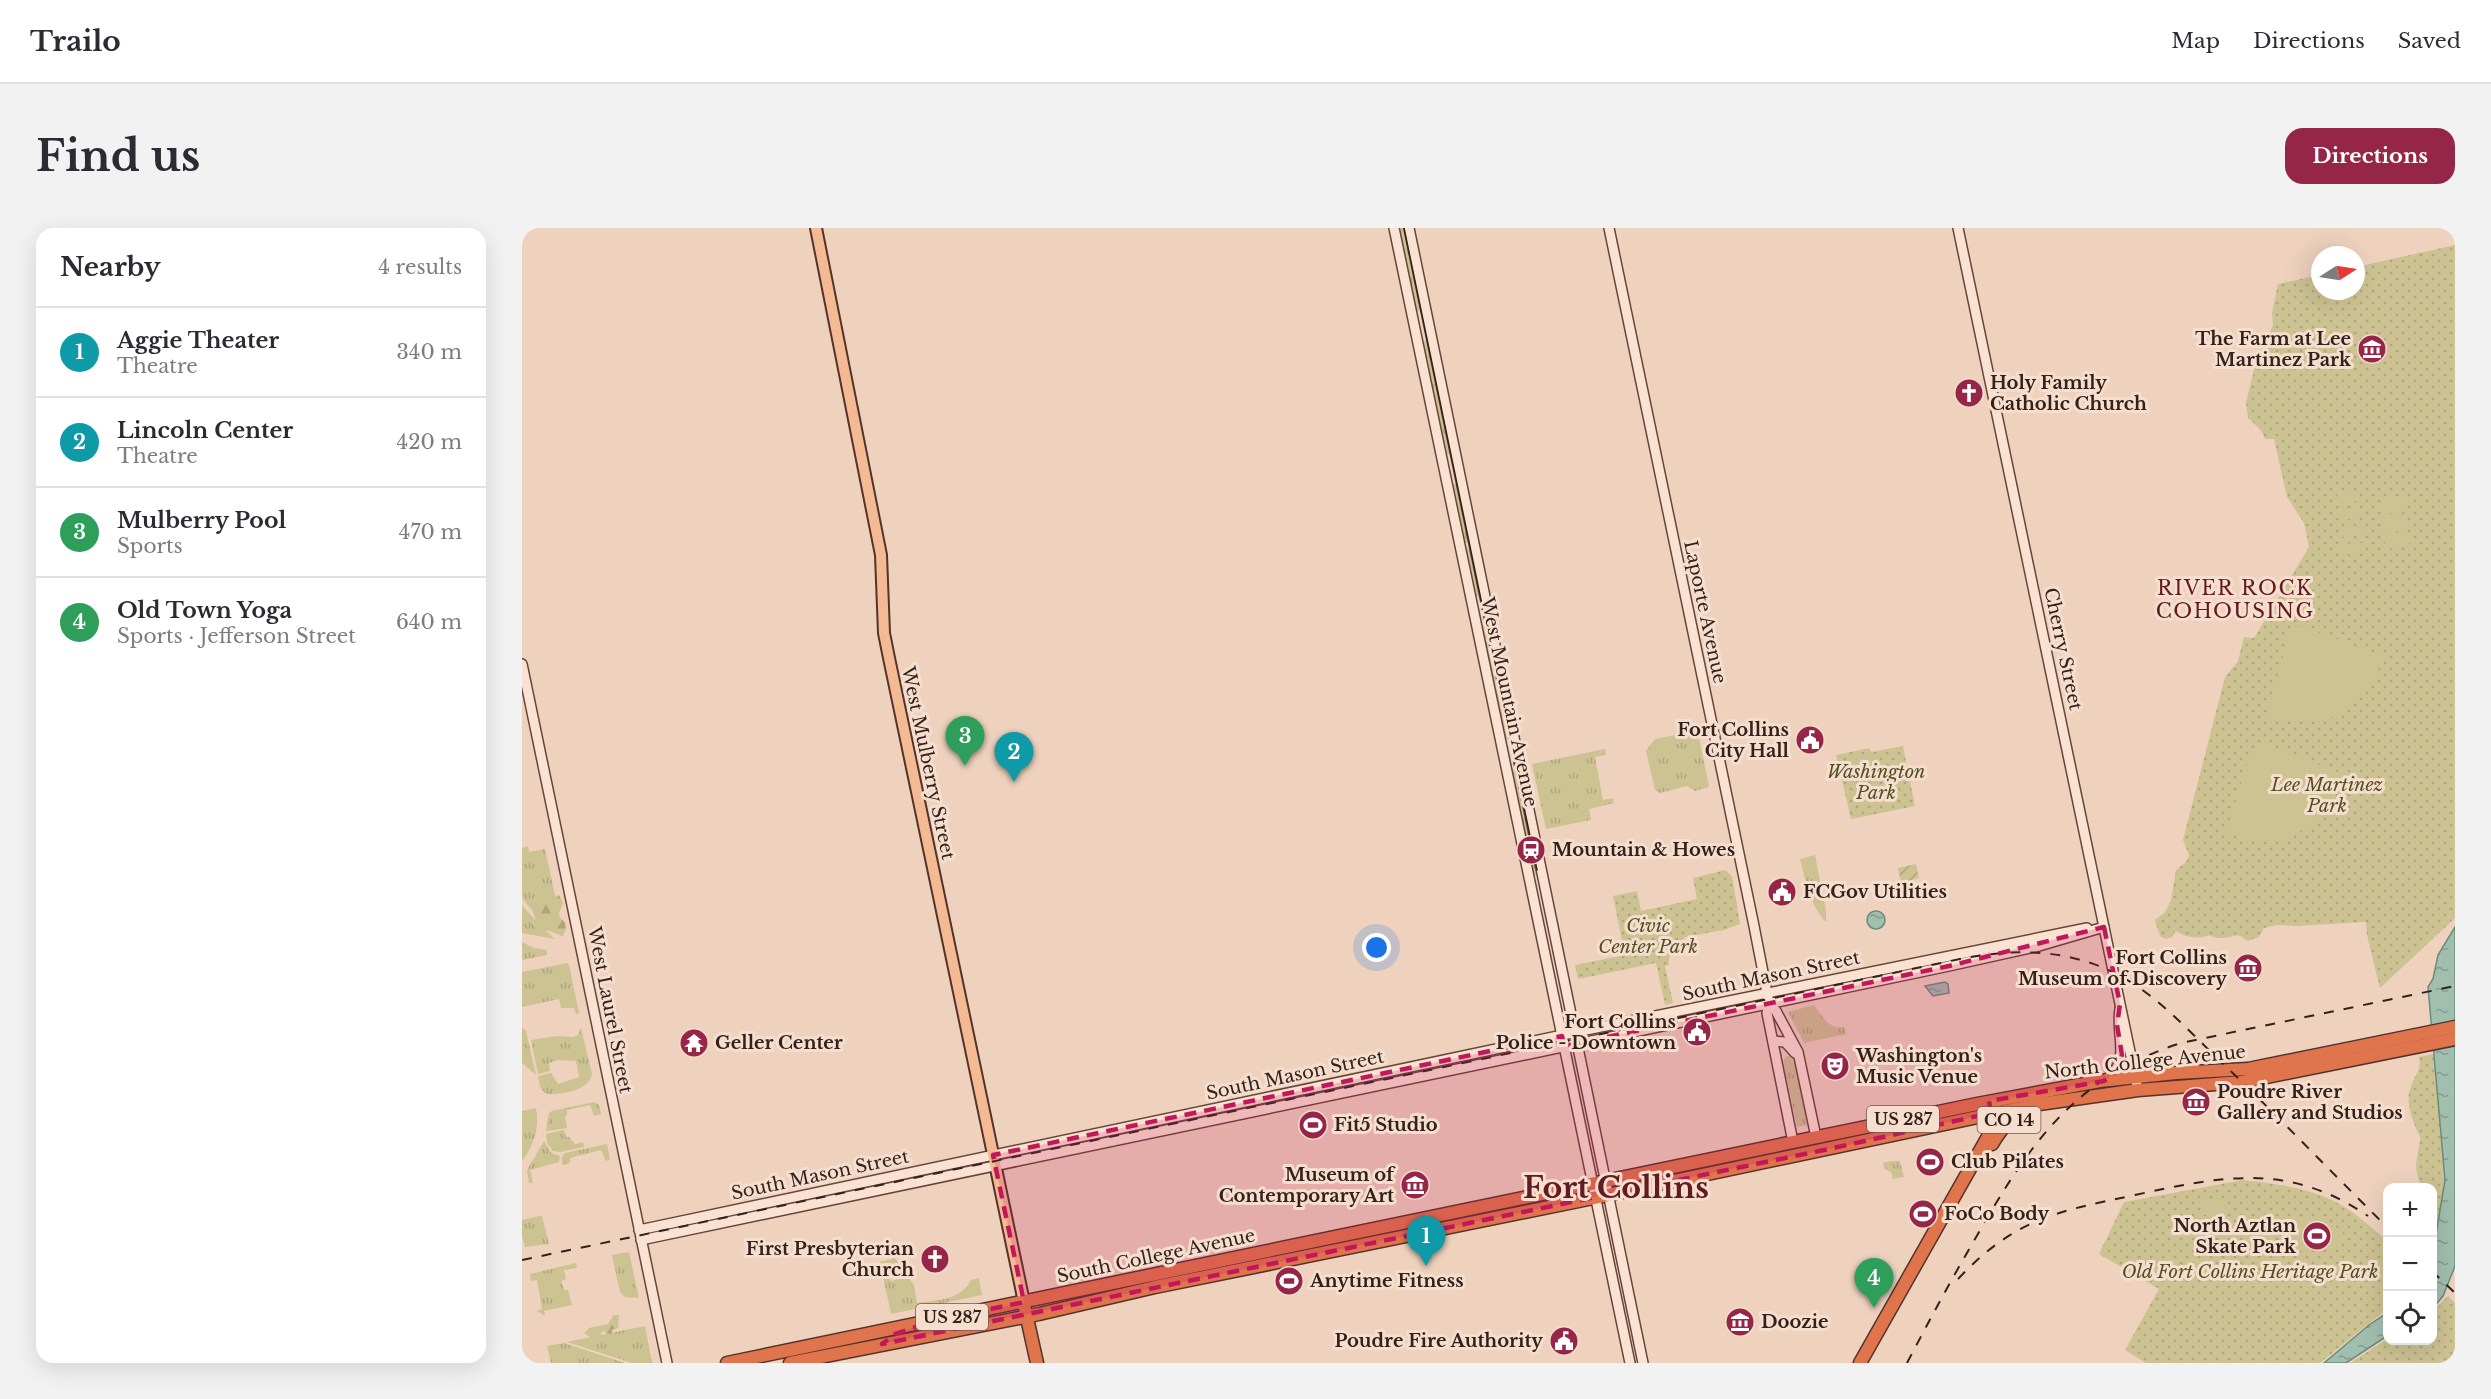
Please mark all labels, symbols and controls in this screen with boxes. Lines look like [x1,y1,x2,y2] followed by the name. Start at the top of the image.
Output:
[30,24,121,59] text: Trailo
[2171,28,2220,54] text: Map
[2253,28,2365,54] text: Directions
[2398,28,2461,54] text: Saved
[2285,128,2455,184] button: Directions
[36,130,200,182] text: Find us
[2311,246,2365,300] north arrow
[60,251,161,283] text: Nearby
[378,255,462,279] text: 4 results
[117,327,279,354] text: Aggie Theater
[2195,328,2352,371] place label: The Farm at Lee Martinez Park
[2356,333,2388,365] museum icon: The Farm at Lee Martinez Park
[75,340,84,364] text: 1
[397,340,462,364] text: 340 m
[117,354,198,378] text: Theatre
[1990,372,2147,415] place label: Holy Family Catholic Church
[1953,377,1985,409] church icon: Holy Family Catholic Church
[117,417,293,444] text: Lincoln Center
[73,430,86,454] text: 2
[397,430,462,454] text: 420 m
[117,444,198,468] text: Theatre
[117,507,286,534] text: Mulberry Pool
[73,520,86,544] text: 3
[399,520,462,544] text: 470 m
[117,534,183,558] text: Sports
[1679,538,1731,686] street label: Laporte Avenue
[2156,576,2314,623] district label: RIVER ROCK COHOUSING
[2039,586,2087,712] street label: Cherry Street
[1476,594,1542,809] street label: West Mountain Avenue
[117,597,292,624] text: Old Town Yoga
[73,610,86,634] text: 4
[396,610,462,634] text: 640 m
[117,624,356,648] text: Sports · Jefferson Street
[897,663,959,862] street label: West Mulberry Street
[946,716,984,766] pin: 3
[1677,719,1790,762] place label: Fort Collins City Hall
[1794,724,1826,756] public building icon: Fort Collins City Hall
[994,732,1034,782] pin: 2
[1827,761,1925,804] park label: Washington Park
[2270,774,2383,817] park label: Lee Martinez Park
[1515,834,1547,866] station icon: Mountain & Howes
[1552,839,1735,861] place label: Mountain & Howes
[1766,876,1798,908] public building icon: FCGov Utilities
[1803,881,1947,903] place label: FCGov Utilities
[1598,915,1698,958] park label: Civic Center Park
[583,924,637,1095] street label: West Laurel Street
[1362,933,1391,962] your location
[1680,946,1862,1006] street label: South Mason Street
[2018,947,2227,990] place label: Fort Collins Museum of Discovery
[2232,952,2264,984] museum icon: Fort Collins Museum of Discovery
[1496,1011,1676,1054] place label: Fort Collins Police - Downtown
[1681,1016,1713,1048] public building icon: Fort Collins Police - Downtown
[678,1027,710,1059] temple icon: Geller Center
[715,1032,843,1054] place label: Geller Center
[2043,1040,2247,1084] street label: North College Avenue
[1204,1045,1386,1105] street label: South Mason Street
[1855,1045,1982,1088] place label: Washington's Music Venue
[1819,1050,1851,1082] theatre icon: Washington's Music Venue
[2217,1081,2403,1124] place label: Poudre River Gallery and Studios
[2180,1086,2212,1118] museum icon: Poudre River Gallery and Studios
[1867,1106,1939,1132] road number: US 287
[1978,1107,2040,1133] road number: CO 14
[1297,1109,1329,1141] sports icon: Fit5 Studio
[1334,1114,1438,1136] place label: Fit5 Studio
[729,1145,911,1205] street label: South Mason Street
[1914,1146,1946,1178] sports icon: Club Pilates
[1951,1151,2064,1173] place label: Club Pilates
[1219,1164,1396,1207] place label: Museum of Contemporary Art
[1399,1169,1431,1201] museum icon: Museum of Contemporary Art
[1523,1169,1709,1206] district label: Fort Collins
[2383,1183,2437,1345] map controls
[2383,1183,2437,1237] button: +
[1907,1198,1939,1230] sports icon: FoCo Body
[1944,1203,2050,1225] place label: FoCo Body
[2173,1215,2297,1258] place label: North Aztlan Skate Park
[1406,1216,1446,1266] pin: 1
[2301,1220,2333,1252] sports icon: North Aztlan Skate Park
[1055,1224,1257,1288] street label: South College Avenue
[2383,1237,2437,1291] button: −
[746,1238,914,1281] place label: First Presbyterian Church
[919,1243,951,1275] church icon: First Presbyterian Church
[1854,1258,1894,1308] pin: 4
[2122,1261,2378,1283] park label: Old Fort Collins Heritage Park
[1273,1265,1305,1297] sports icon: Anytime Fitness
[1309,1270,1464,1292] place label: Anytime Fitness
[2383,1291,2437,1345] button: locate
[916,1304,988,1330] road number: US 287
[1724,1306,1756,1338] museum icon: Doozie
[1761,1311,1828,1333] place label: Doozie
[1548,1325,1580,1357] public building icon: Poudre Fire Authority
[1334,1330,1543,1352] place label: Poudre Fire Authority

